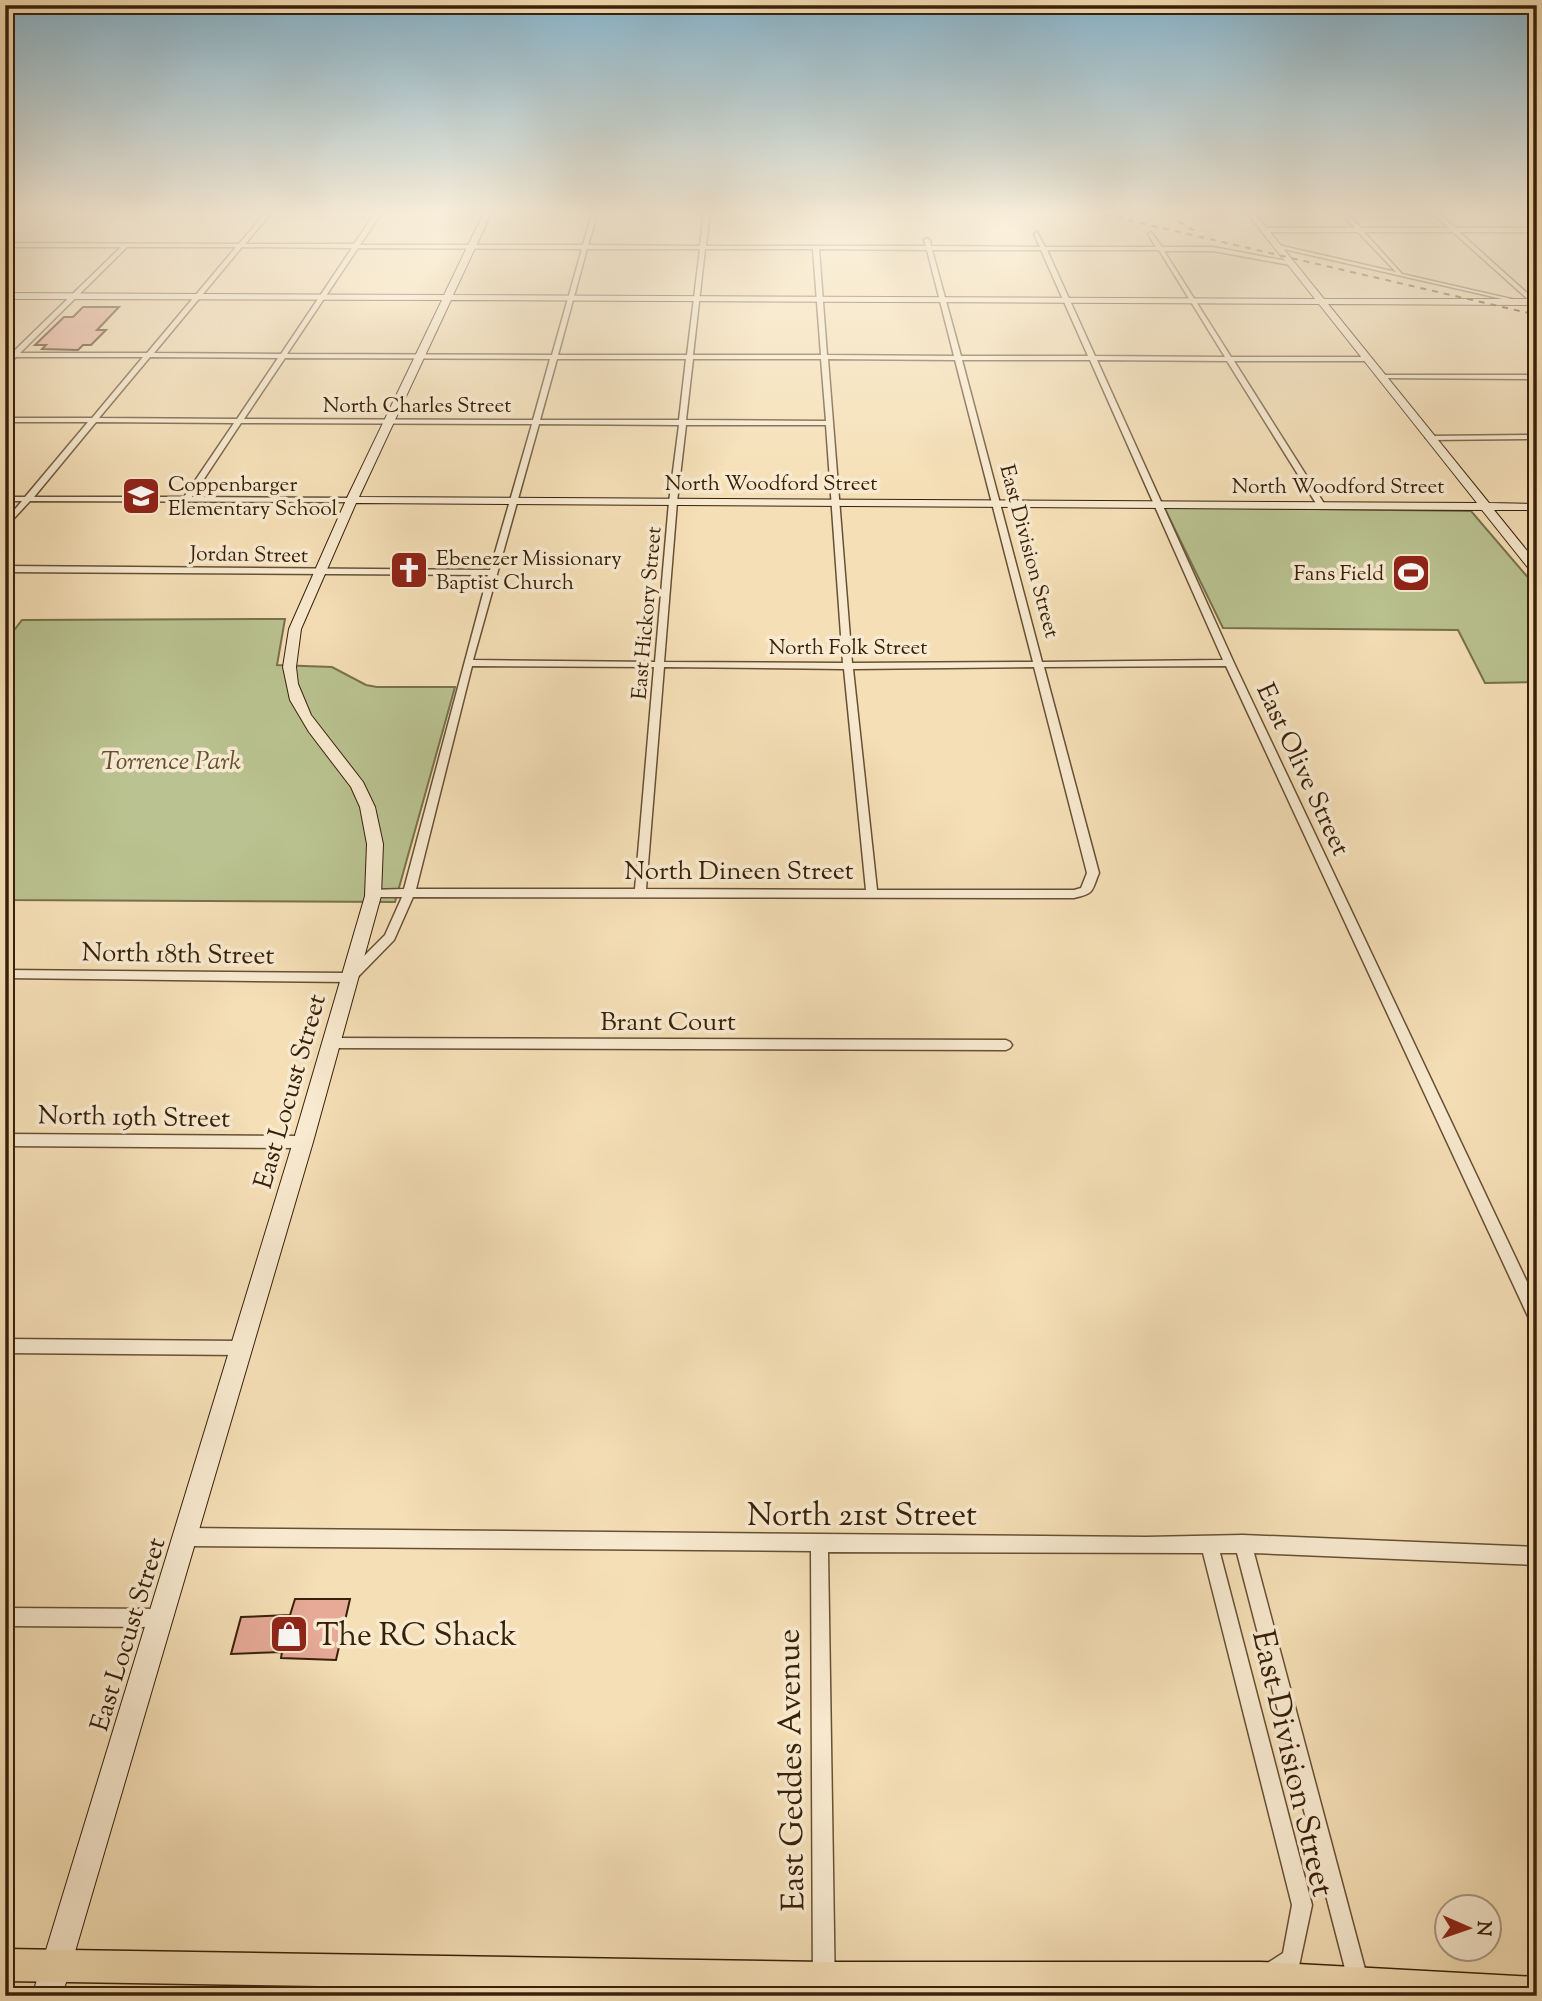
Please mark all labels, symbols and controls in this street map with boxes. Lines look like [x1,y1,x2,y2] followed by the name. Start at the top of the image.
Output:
[323,392,511,422] street label: North Charles Street
[990,461,1066,642] street label: East Division Street
[665,470,877,500] street label: North Woodford Street
[168,471,338,525] place label: Coppenbarger Elementary School
[1232,473,1444,503] street label: North Woodford Street
[120,475,162,517] school or university icon: Coppenbarger Elementary School
[625,525,671,701] street label: East Hickory Street
[189,540,308,572] street label: Jordan Street
[436,545,622,599] place label: Ebenezer Missionary Baptist Church
[388,549,430,591] church icon: Ebenezer Missionary Baptist Church
[1390,552,1432,594] sports icon: Fans Field
[1293,560,1384,590] place label: Fans Field
[769,634,927,664] street label: North Folk Street
[1246,678,1358,863] street label: East Olive Street
[101,744,241,781] park label: Torrence Park
[624,854,854,891] street label: North Dineen Street
[81,935,275,976] street label: North 18th Street
[246,990,337,1193] street label: East Locust Street
[600,1005,736,1042] street label: Brant Court
[38,1098,230,1139] street label: North 19th Street
[747,1494,977,1540] street label: North 21st Street
[82,1533,176,1736] street label: East Locust Street
[268,1613,310,1655] shop icon: The RC Shack
[316,1614,517,1660] place label: The RC Shack
[1238,1626,1344,1901] street label: East Division Street
[768,1628,818,1911] street label: East Geddes Avenue
[1434,1892,1504,1962] north arrow
[1469,1920,1496,1937] text: N

